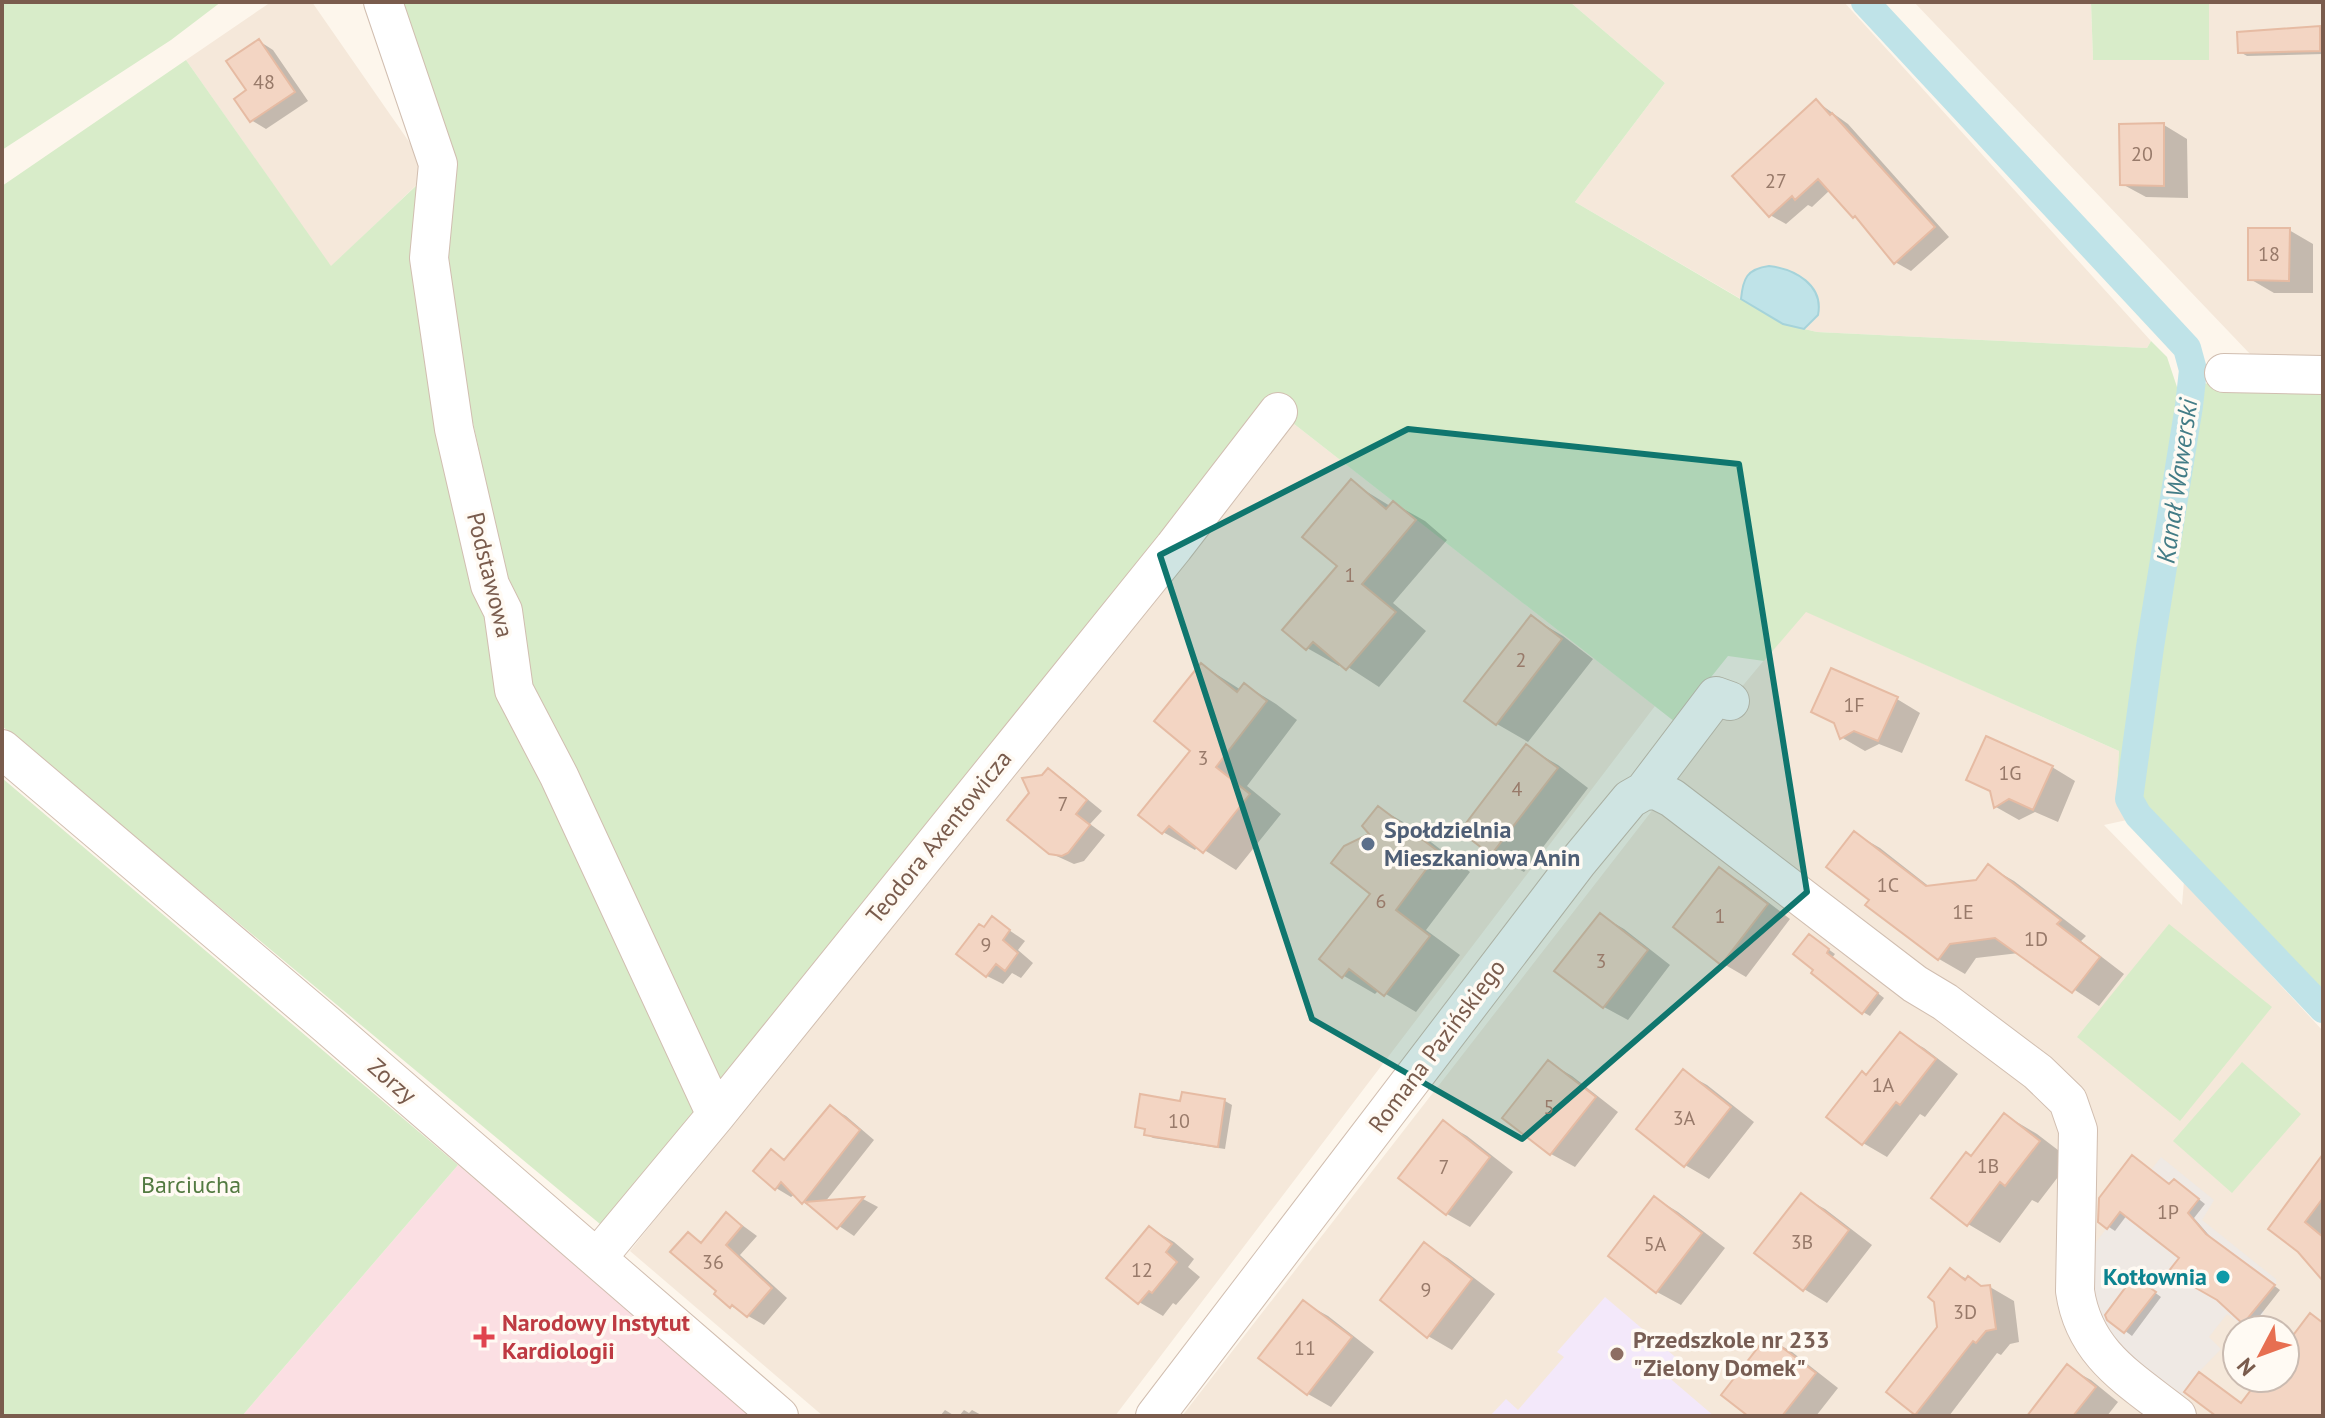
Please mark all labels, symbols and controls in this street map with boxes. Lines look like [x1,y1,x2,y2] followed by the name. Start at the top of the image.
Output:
[253,69,275,95] house number: 48
[2131,141,2153,167] house number: 20
[1765,168,1787,194] house number: 27
[2258,241,2280,267] house number: 18
[2149,395,2205,566] water label: Kanał Wawerski
[460,509,521,641] street label: Podstawowa
[1345,562,1355,588] house number: 1
[1516,647,1526,673] house number: 2
[1843,692,1865,718] house number: 1F
[859,744,1018,930] street label: Teodora Axentowicza
[1198,745,1208,771] house number: 3
[1998,760,2022,786] house number: 1G
[1512,776,1523,802] house number: 4
[1058,791,1068,817] house number: 7
[1384,814,1580,873] place label: Społdzielnia Mieszkaniowa Anin
[1359,835,1377,853] marker: Społdzielnia Mieszkaniowa Anin
[1877,872,1899,898] house number: 1C
[1376,888,1386,914] house number: 6
[1952,899,1974,925] house number: 1E
[1715,903,1725,929] house number: 1
[2024,926,2048,952] house number: 1D
[981,932,991,958] house number: 9
[1596,948,1606,974] house number: 3
[1361,953,1512,1139] street label: Romana Pazińskiego
[362,1051,423,1110] street label: Zorzy
[1872,1072,1895,1098] house number: 1A
[1544,1094,1554,1120] house number: 5
[1673,1105,1696,1131] house number: 3A
[1168,1108,1190,1134] house number: 10
[1977,1153,1999,1179] house number: 1B
[1439,1154,1449,1180] house number: 7
[141,1169,241,1200] park label: Barciucha
[2157,1199,2179,1225] house number: 1P
[1791,1229,1813,1255] house number: 3B
[1644,1231,1667,1257] house number: 5A
[702,1249,724,1275] house number: 36
[1131,1257,1153,1283] house number: 12
[2103,1261,2207,1292] place label: Kotłownia
[2214,1268,2232,1286] marker: Kotłownia
[1421,1277,1431,1303] house number: 9
[1953,1299,1977,1325] house number: 3D
[502,1307,691,1366] place label: Narodowy Instytut Kardiologii
[2221,1314,2301,1394] north arrow
[1633,1324,1830,1383] place label: Przedszkole nr 233 "Zielony Domek"
[473,1326,495,1348] marker: Narodowy Instytut Kardiologii
[1294,1335,1316,1361] house number: 11
[1608,1345,1626,1363] marker: Przedszkole nr 233 "Zielony Domek"
[2231,1352,2261,1382] text: N

